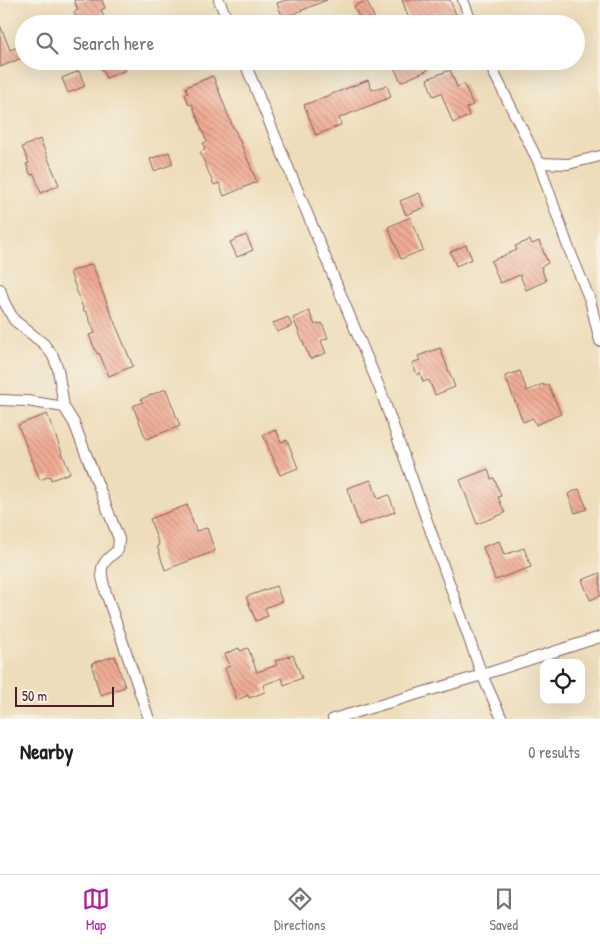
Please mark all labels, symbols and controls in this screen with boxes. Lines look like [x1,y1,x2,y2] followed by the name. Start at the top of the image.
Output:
[15,15,585,70] search box
[33,29,61,57] icon: search
[73,30,154,56] text: Search here
[540,659,585,704] map controls
[540,659,585,704] button: locate
[15,684,114,707] scale bar
[22,686,47,705] text: 50 m
[20,737,73,766] text: Nearby
[528,741,580,763] text: 0 results
[82,885,110,934] tab: Map
[274,885,325,934] tab: Directions
[489,885,518,934] tab: Saved

